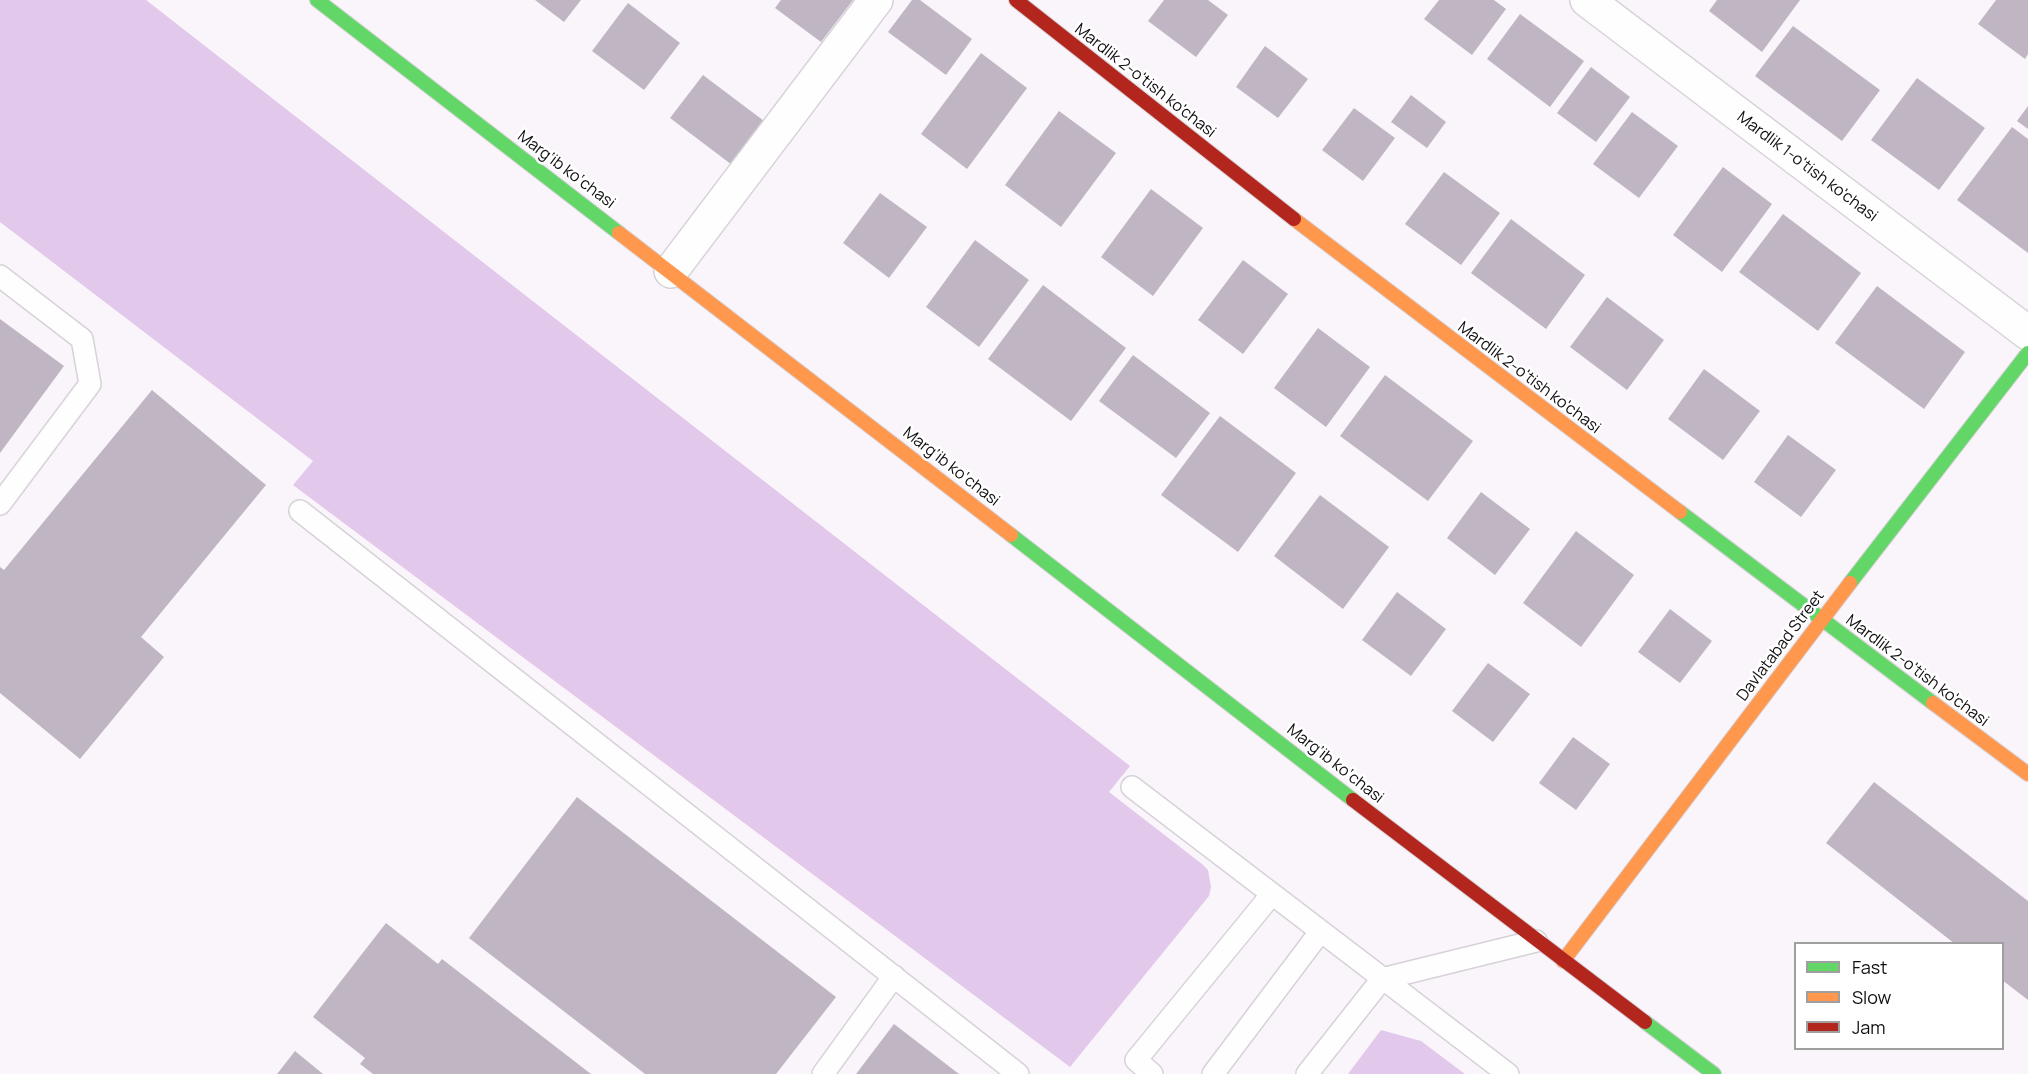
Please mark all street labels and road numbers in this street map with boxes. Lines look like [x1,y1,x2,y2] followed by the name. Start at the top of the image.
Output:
[1071,20,1219,142] street label: Mardlik 2-o'tish ko'chasi
[1733,108,1881,226] street label: Mardlik 1-o'tish ko'chasi
[513,127,619,213] street label: Marg‘ib ko‘chasi
[1454,318,1604,438] street label: Mardlik 2-o'tish ko'chasi
[899,423,1003,511] street label: Marg‘ib ko‘chasi
[1733,587,1829,705] street label: Davlatabad Street
[1842,611,1992,731] street label: Mardlik 2-o'tish ko'chasi
[1283,720,1387,808] street label: Marg‘ib ko‘chasi

